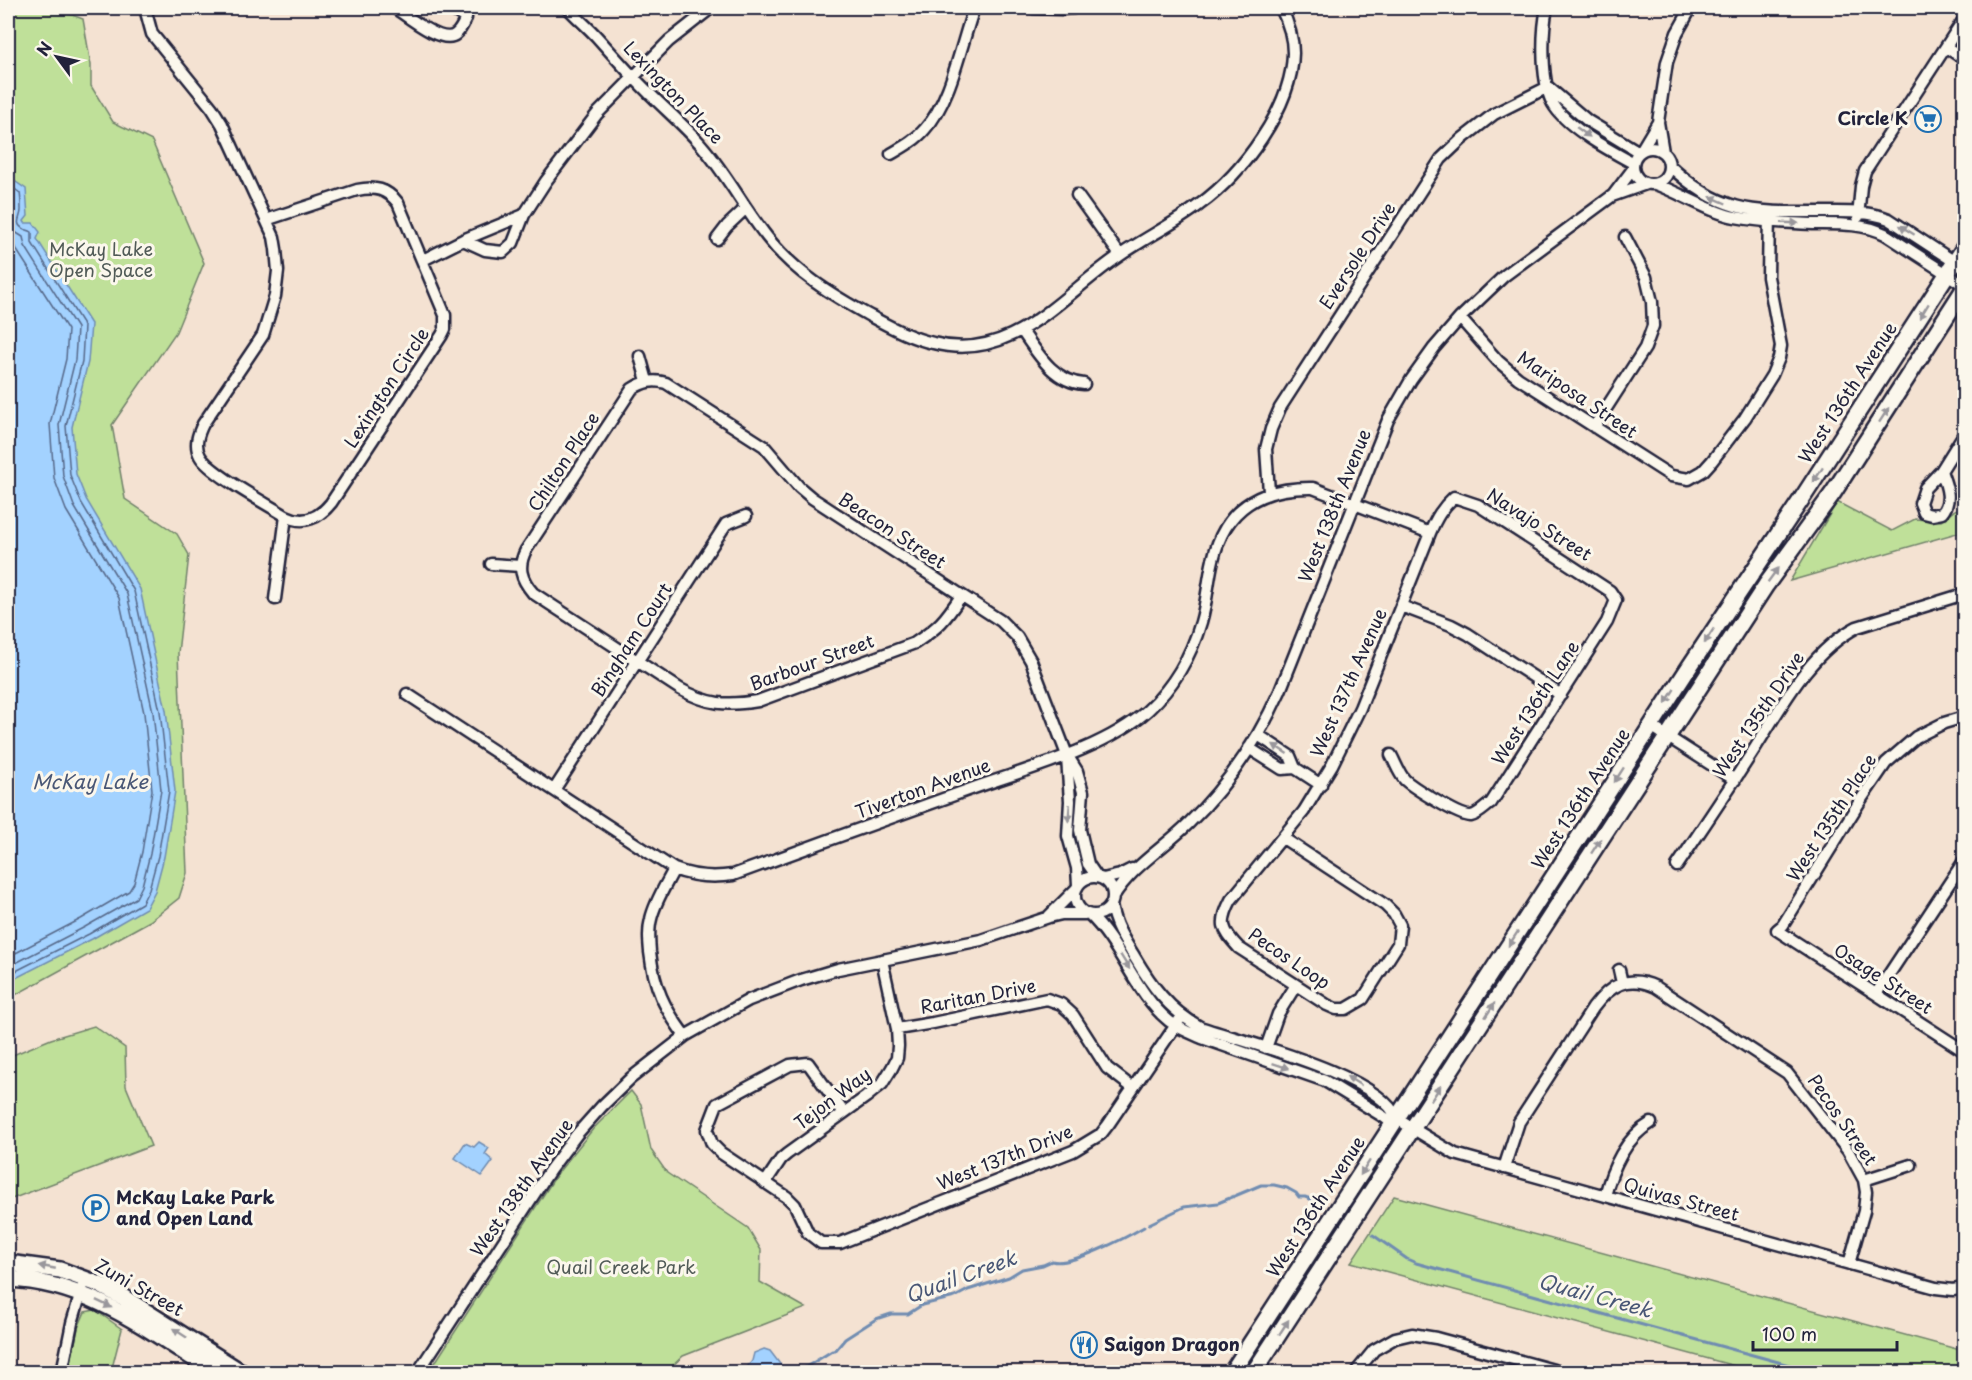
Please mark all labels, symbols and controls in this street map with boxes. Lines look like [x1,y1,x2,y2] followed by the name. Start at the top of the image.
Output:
[27,27,87,87] north arrow
[618,34,730,150] street label: Lexington Place
[30,36,57,60] text: N
[1837,104,1908,131] place label: Circle K
[1913,104,1943,134] supermarket icon: Circle K
[1574,126,1590,138] one-way arrow
[1708,195,1726,205] one-way arrow
[1312,196,1402,314] street label: Eversole Drive
[1781,218,1800,227] one-way arrow
[1898,224,1915,235] one-way arrow
[49,235,153,283] park label: McKay Lake Open Space
[1919,303,1930,319] one-way arrow
[1791,316,1903,468] street label: West 136th Avenue
[337,322,435,453] street label: Lexington Circle
[1512,344,1643,444] street label: Mariposa Street
[520,406,605,516] street label: Chilton Place
[1878,407,1889,423] one-way arrow
[1290,424,1377,586] street label: West 138th Avenue
[1812,466,1824,482] one-way arrow
[1482,481,1598,567] street label: Navajo Street
[834,485,952,575] street label: Beacon Street
[1767,568,1779,584] one-way arrow
[584,577,678,701] street label: Bingham Court
[1303,603,1393,761] street label: West 137th Avenue
[745,627,878,697] street label: Barbour Street
[1704,628,1715,645] one-way arrow
[1484,634,1585,770] street label: West 136th Lane
[1705,646,1810,783] street label: West 135th Drive
[1665,688,1676,704] one-way arrow
[1524,722,1636,874] street label: West 136th Avenue
[1272,743,1288,754] one-way arrow
[1779,748,1882,887] street label: West 135th Place
[851,751,994,825] street label: Tiverton Avenue
[32,766,149,796] water label: McKay Lake
[1614,767,1625,784] one-way arrow
[1064,804,1074,823] one-way arrow
[1590,838,1601,854] one-way arrow
[1243,920,1336,995] street label: Pecos Loop
[1508,931,1519,947] one-way arrow
[1829,936,1939,1020] street label: Osage Street
[1119,954,1130,970] one-way arrow
[917,971,1038,1020] street label: Raritan Drive
[1484,1002,1496,1018] one-way arrow
[788,1060,876,1136] street label: Tejon Way
[1272,1061,1290,1071] one-way arrow
[1802,1068,1885,1170] street label: Pecos Street
[1346,1076,1362,1087] one-way arrow
[1430,1085,1441,1102] one-way arrow
[463,1112,579,1262] street label: West 138th Avenue
[932,1117,1076,1196] street label: West 137th Drive
[1259,1130,1371,1282] street label: West 136th Avenue
[1359,1159,1370,1176] one-way arrow
[1621,1170,1742,1227] street label: Quivas Street
[116,1183,275,1231] place label: McKay Lake Park and Open Land
[81,1193,111,1223] parking icon: McKay Lake Park and Open Land
[901,1242,1021,1310] water label: Quail Creek
[90,1251,189,1322] street label: Zuni Street
[546,1253,696,1280] park label: Quail Creek Park
[37,1262,56,1271] one-way arrow
[1535,1266,1656,1325] water label: Quail Creek
[95,1299,112,1308] one-way arrow
[1753,1314,1897,1352] scale bar
[1278,1318,1289,1335] one-way arrow
[1762,1320,1817,1347] text: 100 m
[172,1328,188,1339] one-way arrow
[1069,1330,1099,1360] restaurant icon: Saigon Dragon
[1104,1330,1240,1357] place label: Saigon Dragon

